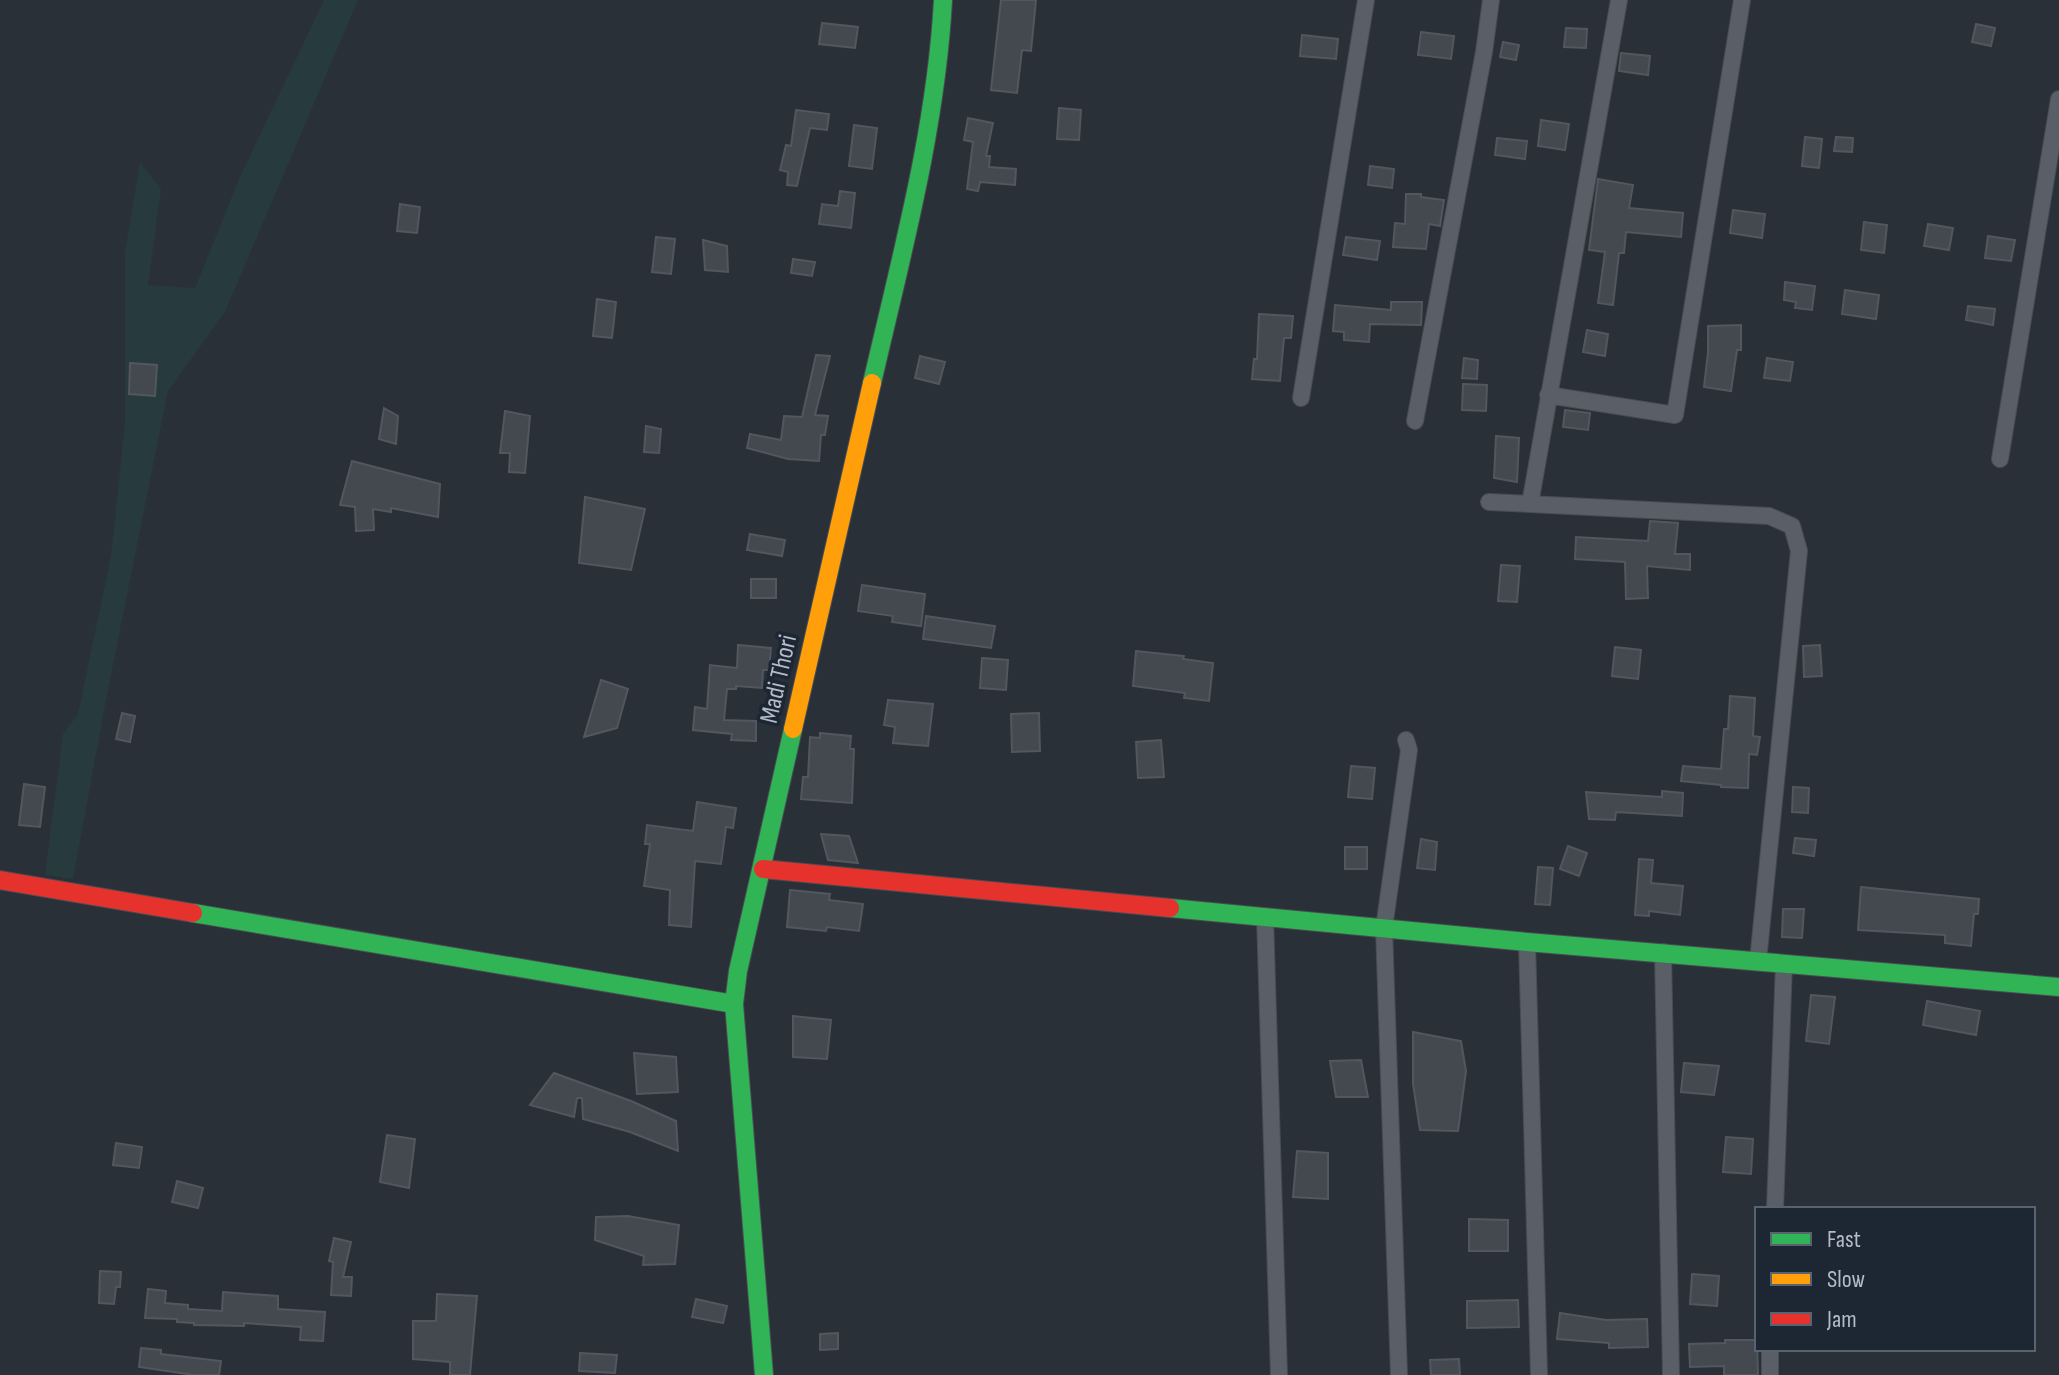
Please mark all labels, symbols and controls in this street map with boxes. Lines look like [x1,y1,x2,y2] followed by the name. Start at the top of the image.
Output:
[754,632,804,726] street label: Madi Thori
[1755,1207,2035,1351] legend
[1827,1225,1861,1254] text: Fast
[1827,1265,1865,1294] text: Slow
[1826,1305,1857,1334] text: Jam

